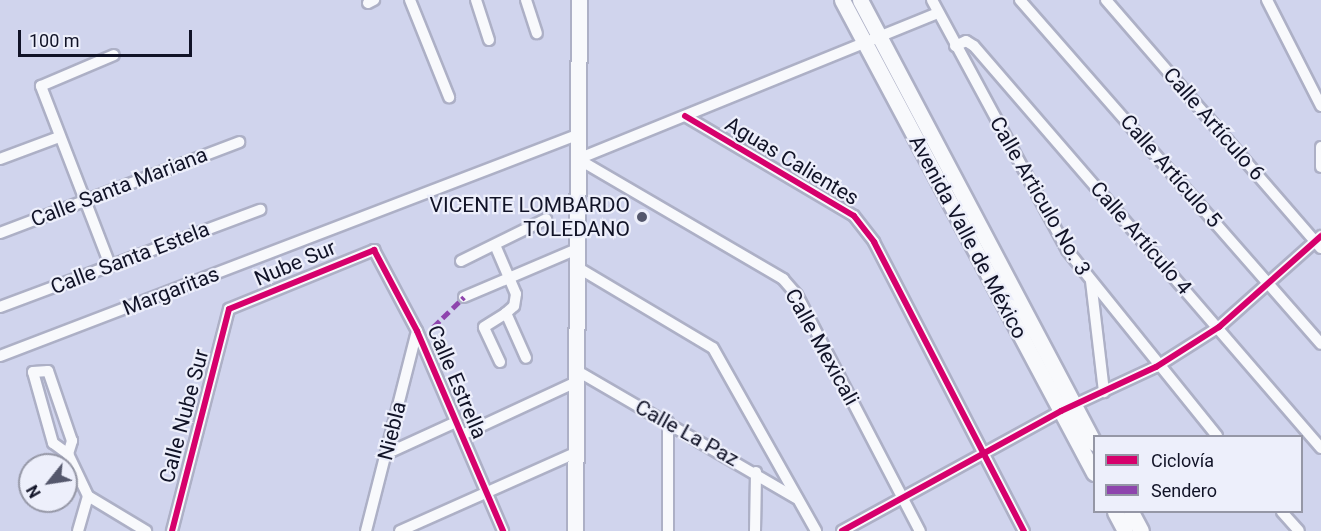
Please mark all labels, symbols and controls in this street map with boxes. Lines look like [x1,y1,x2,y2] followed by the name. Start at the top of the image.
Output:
[21,18,195,56] scale bar
[29,30,80,51] text: 100 m
[1158,62,1270,186] street label: Calle Artículo 6
[1115,109,1227,233] street label: Calle Artículo 5
[721,111,863,211] street label: Aguas Calientes
[984,112,1096,280] street label: Calle Articulo No. 3
[904,131,1032,343] street label: Avenida Valle de México
[27,142,211,232] street label: Calle Santa Mariana
[1085,176,1197,300] street label: Calle Artículo 4
[430,192,630,242] place label: VICENTE LOMBARDO TOLEDANO
[635,210,649,224] marker: VICENTE LOMBARDO TOLEDANO
[47,216,213,300] street label: Calle Santa Estela
[251,235,339,291] street label: Nube Sur
[119,261,223,321] street label: Margaritas
[780,284,864,410] street label: Calle Mexicali
[422,321,492,443] street label: Calle Estrella
[154,346,214,486] street label: Calle Nube Sur
[631,394,743,472] street label: Calle La Paz
[373,399,411,463] street label: Niebla
[1093,435,1303,513] legend
[1151,450,1214,471] text: Ciclovía
[18,453,78,513] north arrow
[1151,480,1217,501] text: Sendero
[23,482,45,501] text: N

